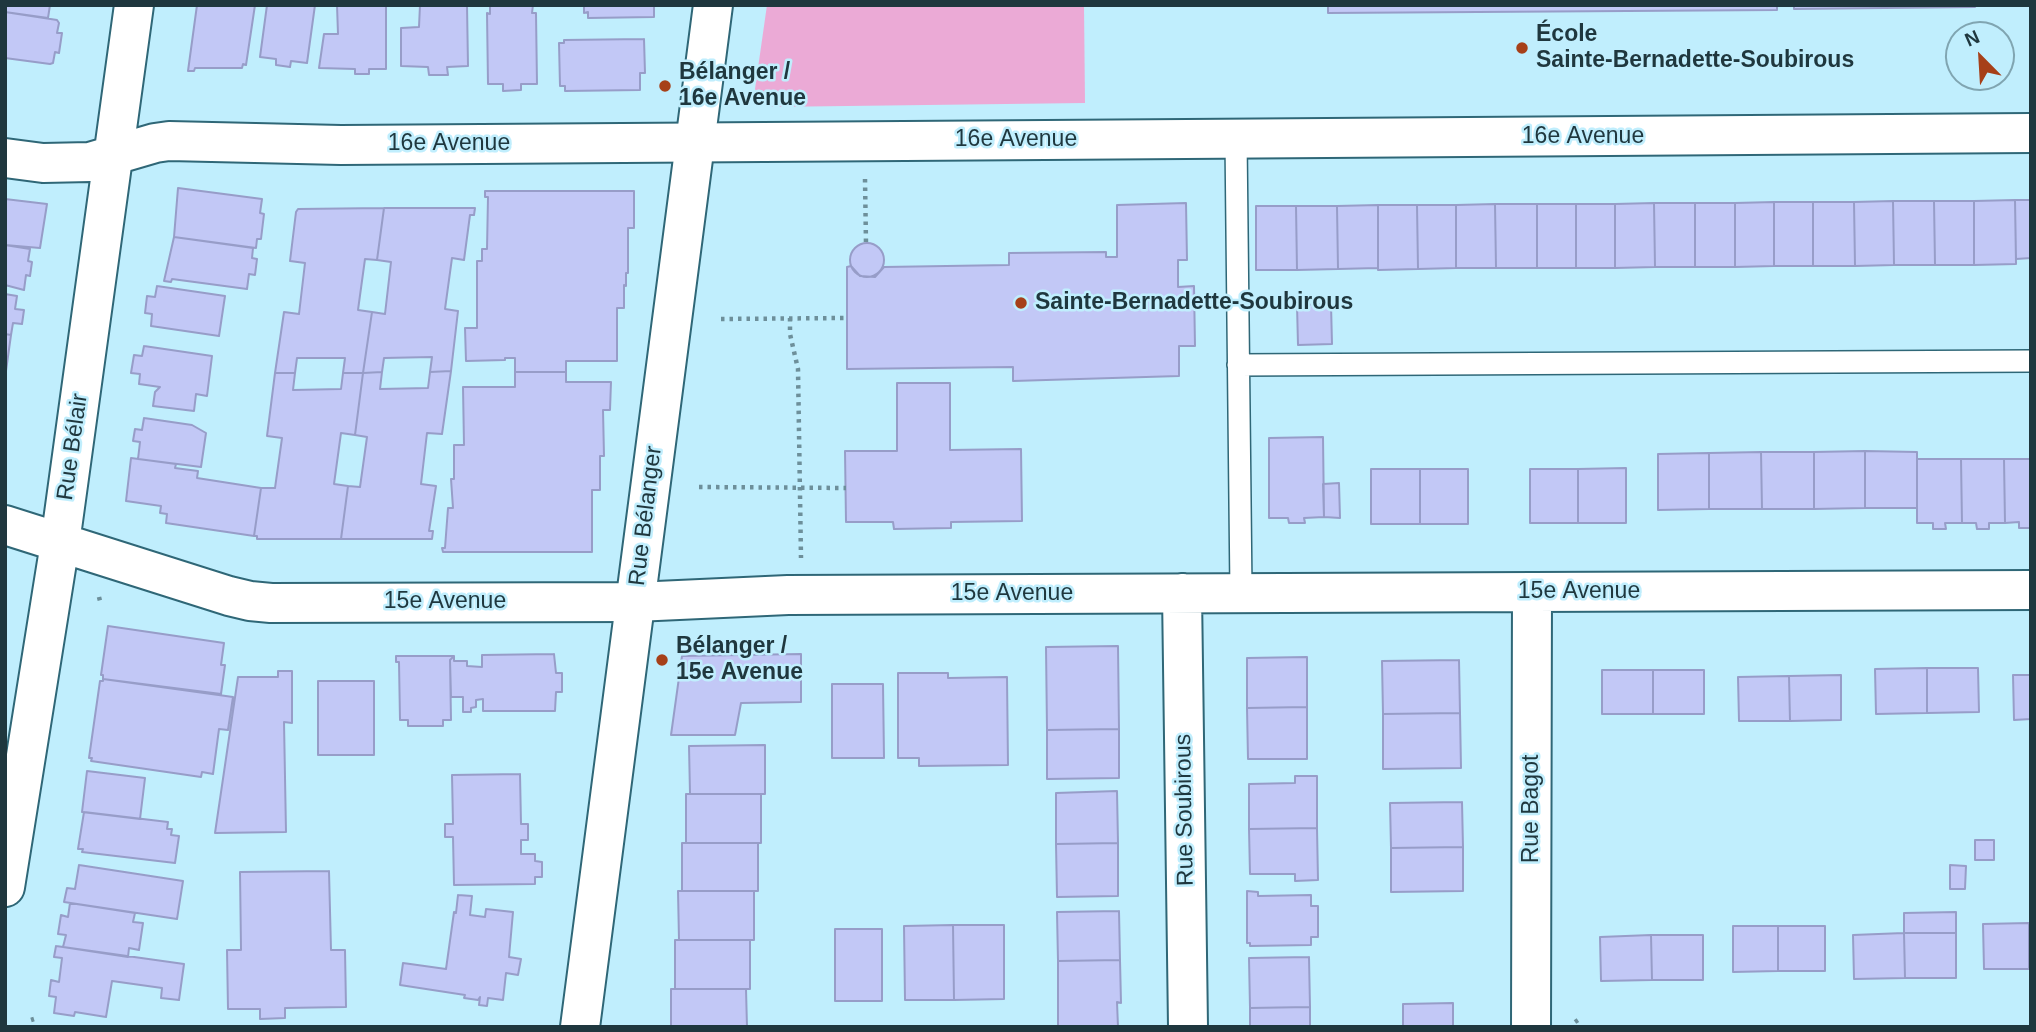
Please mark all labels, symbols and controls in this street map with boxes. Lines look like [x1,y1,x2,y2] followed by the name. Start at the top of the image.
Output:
[1536,21,1854,75] place label: École Sainte-Bernadette-Soubirous
[1945,21,2015,91] north arrow
[1962,26,1983,51] text: N
[1514,40,1530,56] marker: École Sainte-Bernadette-Soubirous
[679,59,806,113] place label: Bélanger / 16e Avenue
[657,78,673,94] marker: Bélanger / 16e Avenue
[1522,123,1644,151] street label: 16e Avenue
[955,126,1077,154] street label: 16e Avenue
[388,130,510,158] street label: 16e Avenue
[1035,289,1353,317] place label: Sainte-Bernadette-Soubirous
[1013,295,1029,311] marker: Sainte-Bernadette-Soubirous
[52,392,94,502] street label: Rue Bélair
[624,445,668,587] street label: Rue Bélanger
[1518,578,1640,606] street label: 15e Avenue
[951,580,1073,608] street label: 15e Avenue
[384,588,506,616] street label: 15e Avenue
[676,633,803,687] place label: Bélanger / 15e Avenue
[654,652,670,668] marker: Bélanger / 15e Avenue
[1170,734,1200,886] street label: Rue Soubirous
[1518,755,1546,863] street label: Rue Bagot

